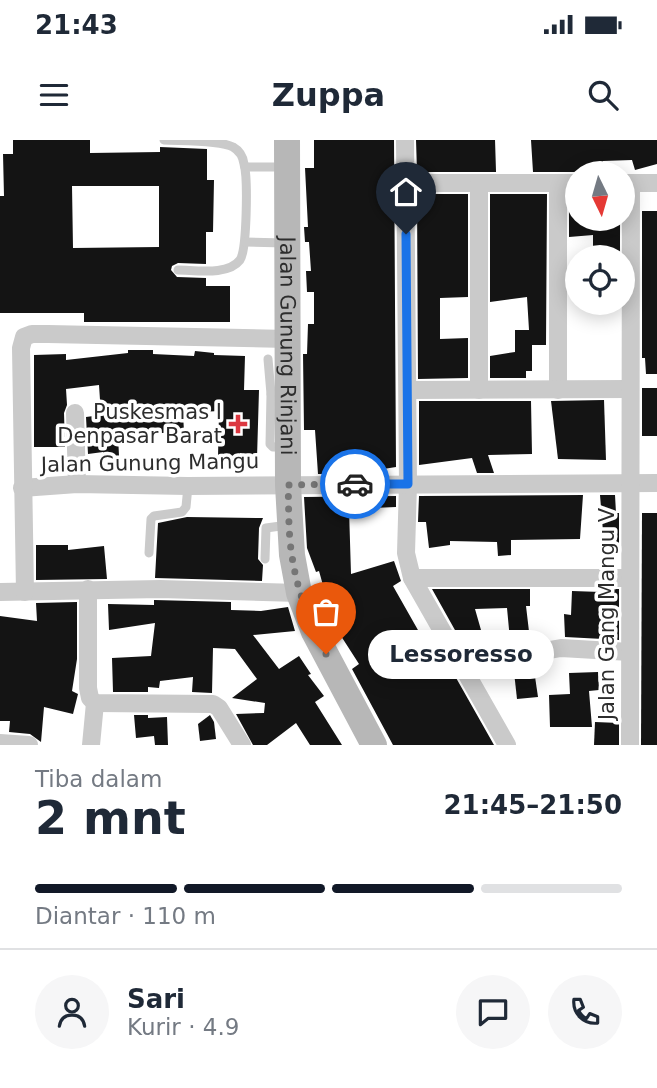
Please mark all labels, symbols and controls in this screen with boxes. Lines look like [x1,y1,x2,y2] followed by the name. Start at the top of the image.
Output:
[35,10,118,40] text: 21:43
[35,76,73,114] icon: menu
[272,76,385,114] text: Zuppa
[584,76,622,114] icon: search
[565,161,635,231] north arrow
[565,161,635,315] map controls
[376,162,436,234] pin
[387,173,425,211] icon: home
[275,234,300,456] street label: Jalan Gunung Rinjani
[565,245,635,315] button: locate
[57,400,222,448] place label: Puskesmas I Denpasar Barat
[228,414,248,434] marker: Puskesmas I Denpasar Barat
[39,449,259,477] street label: Jalan Gunung Mangu
[320,449,390,519] courier
[336,465,374,503] icon: car
[595,507,619,722] street label: Jalan Gang Mangu V
[296,582,356,654] pin
[307,593,345,631] icon: bag
[368,630,554,678] callout: Lessoresso
[389,641,533,667] text: Lessoresso
[35,766,162,792] text: Tiba dalam
[443,790,622,820] text: 21:45–21:50
[35,791,186,845] text: 2 mnt
[35,903,216,929] text: Diantar · 110 m
[35,975,109,1049] button: person
[456,975,530,1049] button: chat
[548,975,622,1049] button: phone
[127,984,185,1014] text: Sari
[127,1014,239,1040] text: Kurir · 4.9

